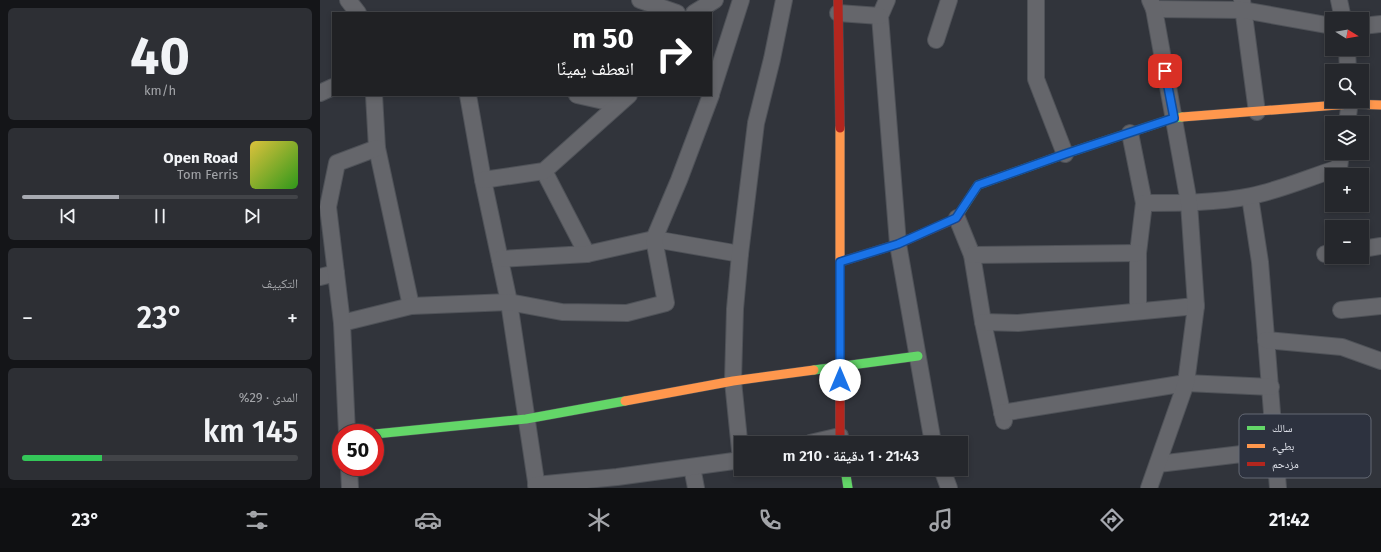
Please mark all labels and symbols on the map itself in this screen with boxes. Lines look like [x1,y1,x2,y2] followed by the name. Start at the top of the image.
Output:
[1325,12,1369,56] north arrow
[1148,54,1182,88] pin
[819,359,861,401] position arrow
[1239,414,1371,478] legend
[1272,422,1292,435] text: سالك
[332,424,384,476] speed limit sign: 50
[1272,440,1294,455] text: بطيء
[1272,458,1299,472] text: مزدحم

